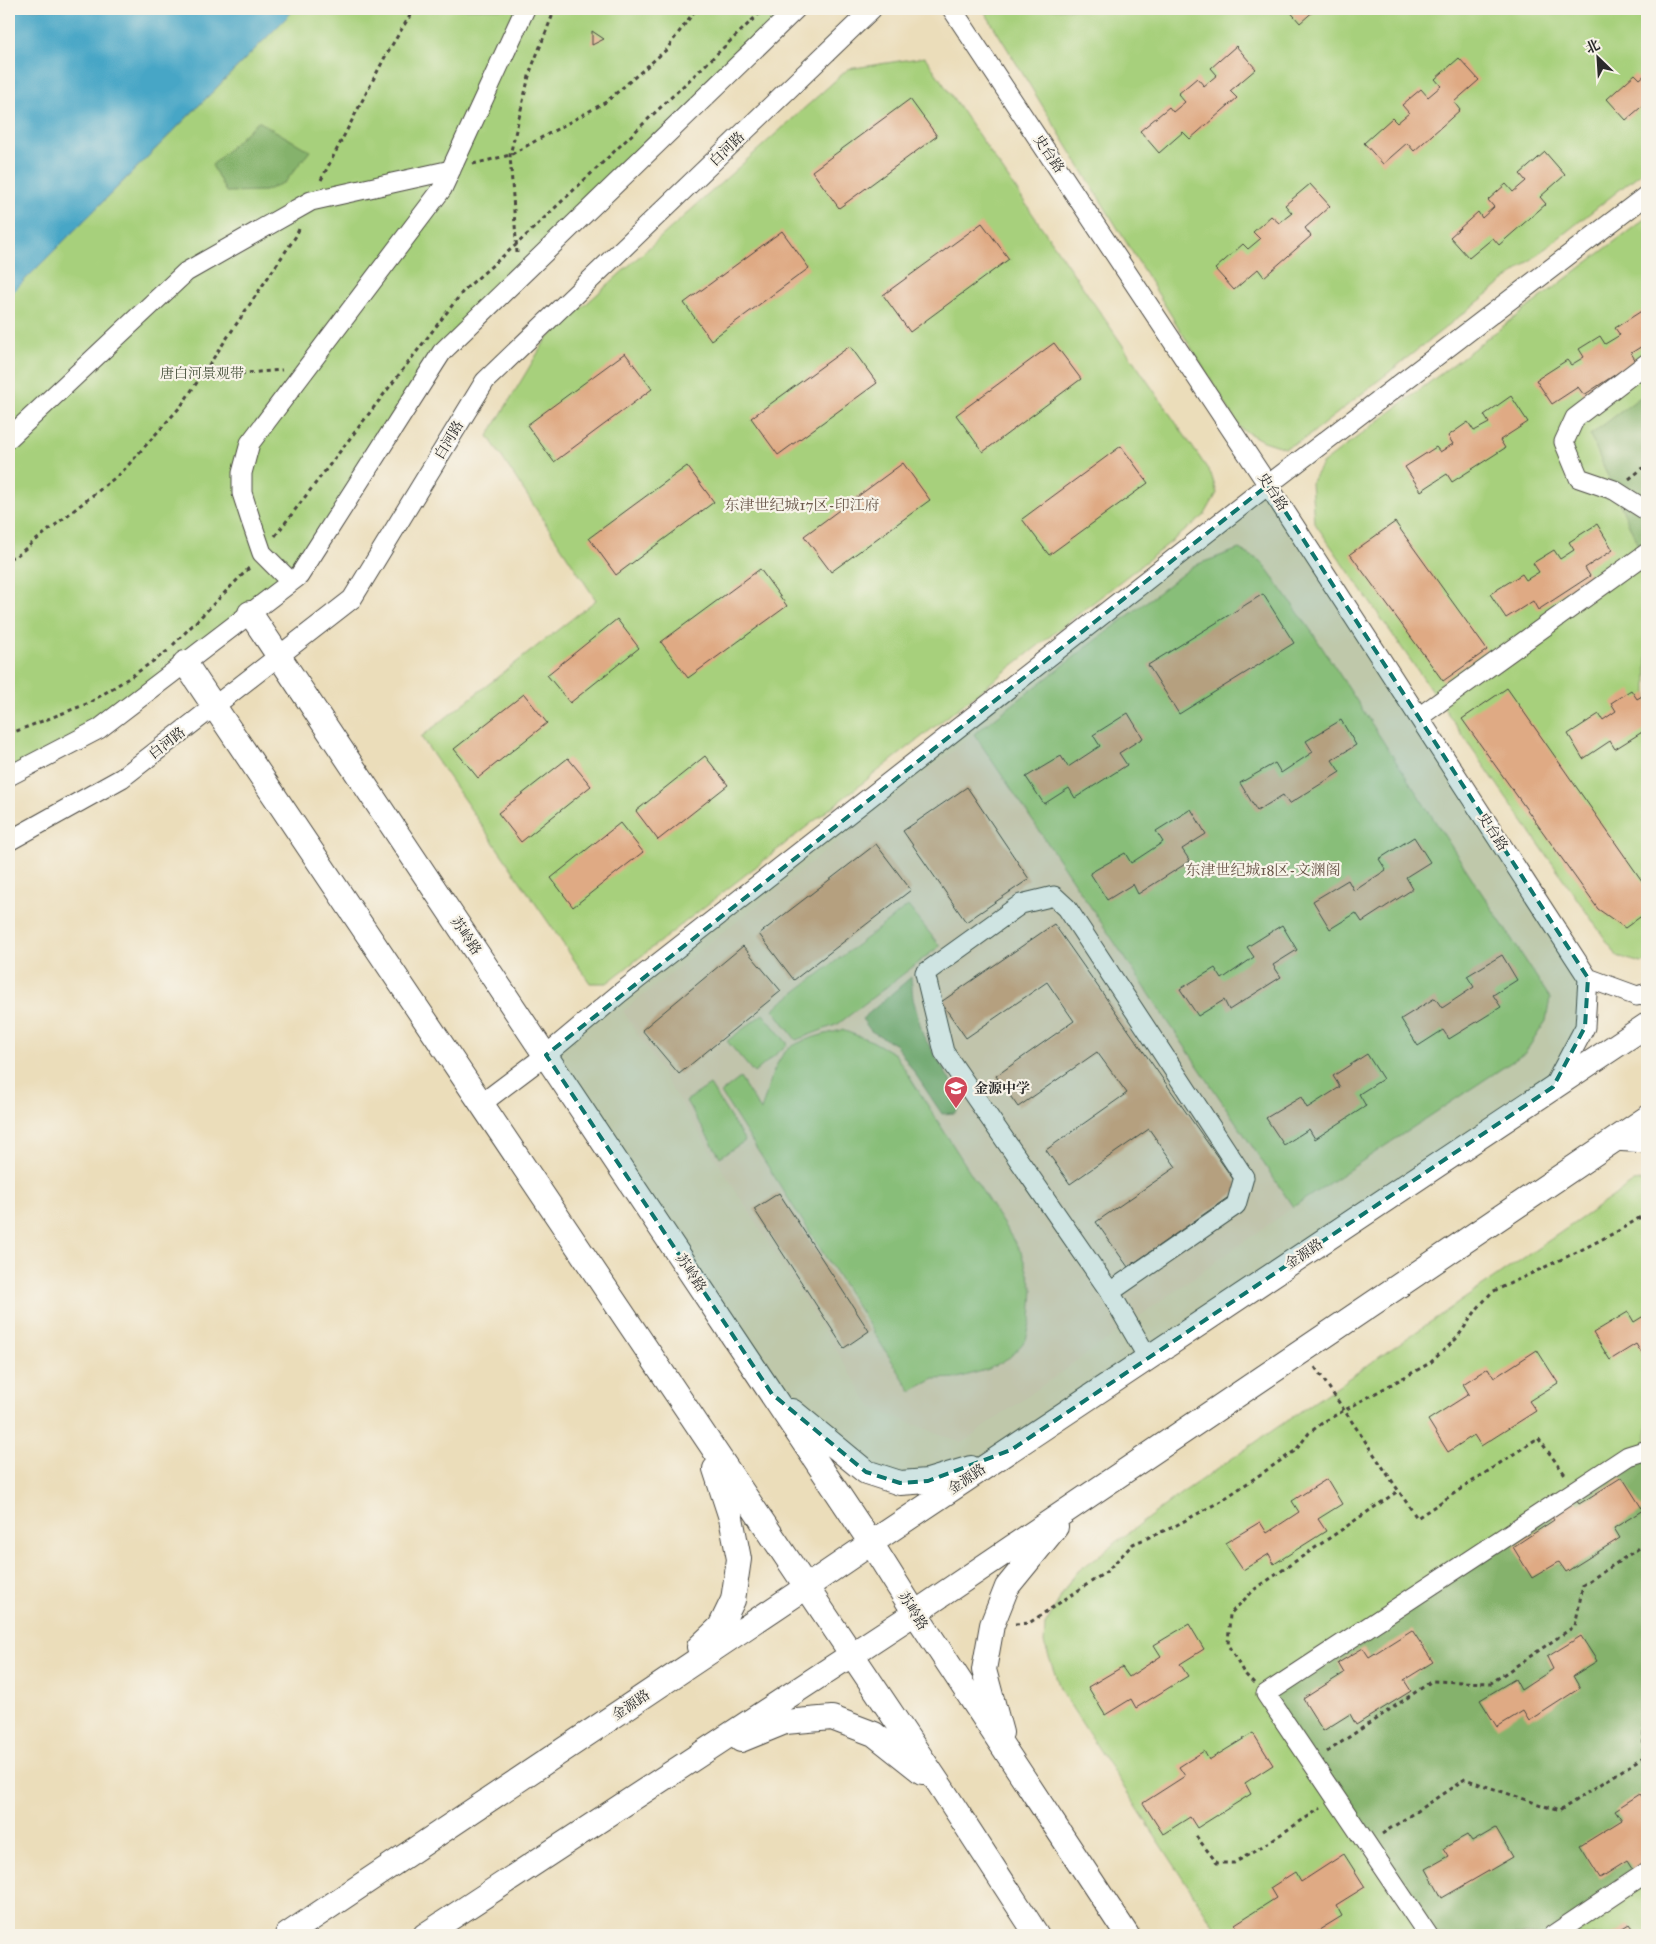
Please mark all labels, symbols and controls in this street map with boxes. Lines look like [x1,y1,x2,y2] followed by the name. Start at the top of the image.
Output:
[1574,32,1624,82] north arrow
[1583,36,1603,57] text: 北
[706,128,748,170] street label: 白河路
[1030,132,1068,176] street label: 史台路
[160,365,244,382] park label: 唐白河景观带
[431,418,467,462] street label: 白河路
[1254,470,1292,514] street label: 史台路
[724,496,880,514] district label: 东津世纪城17区-印江府
[145,723,189,763] street label: 白河路
[1474,810,1512,854] street label: 史台路
[1185,861,1341,879] district label: 东津世纪城18区-文渊阁
[447,914,485,958] street label: 苏岭路
[943,1075,969,1109] school or university icon: 金源中学
[974,1080,1030,1097] place label: 金源中学
[1282,1235,1326,1273] street label: 金源路
[672,1251,710,1295] street label: 苏岭路
[945,1460,989,1498] street label: 金源路
[895,1589,931,1633] street label: 苏岭路
[609,1686,653,1724] street label: 金源路

